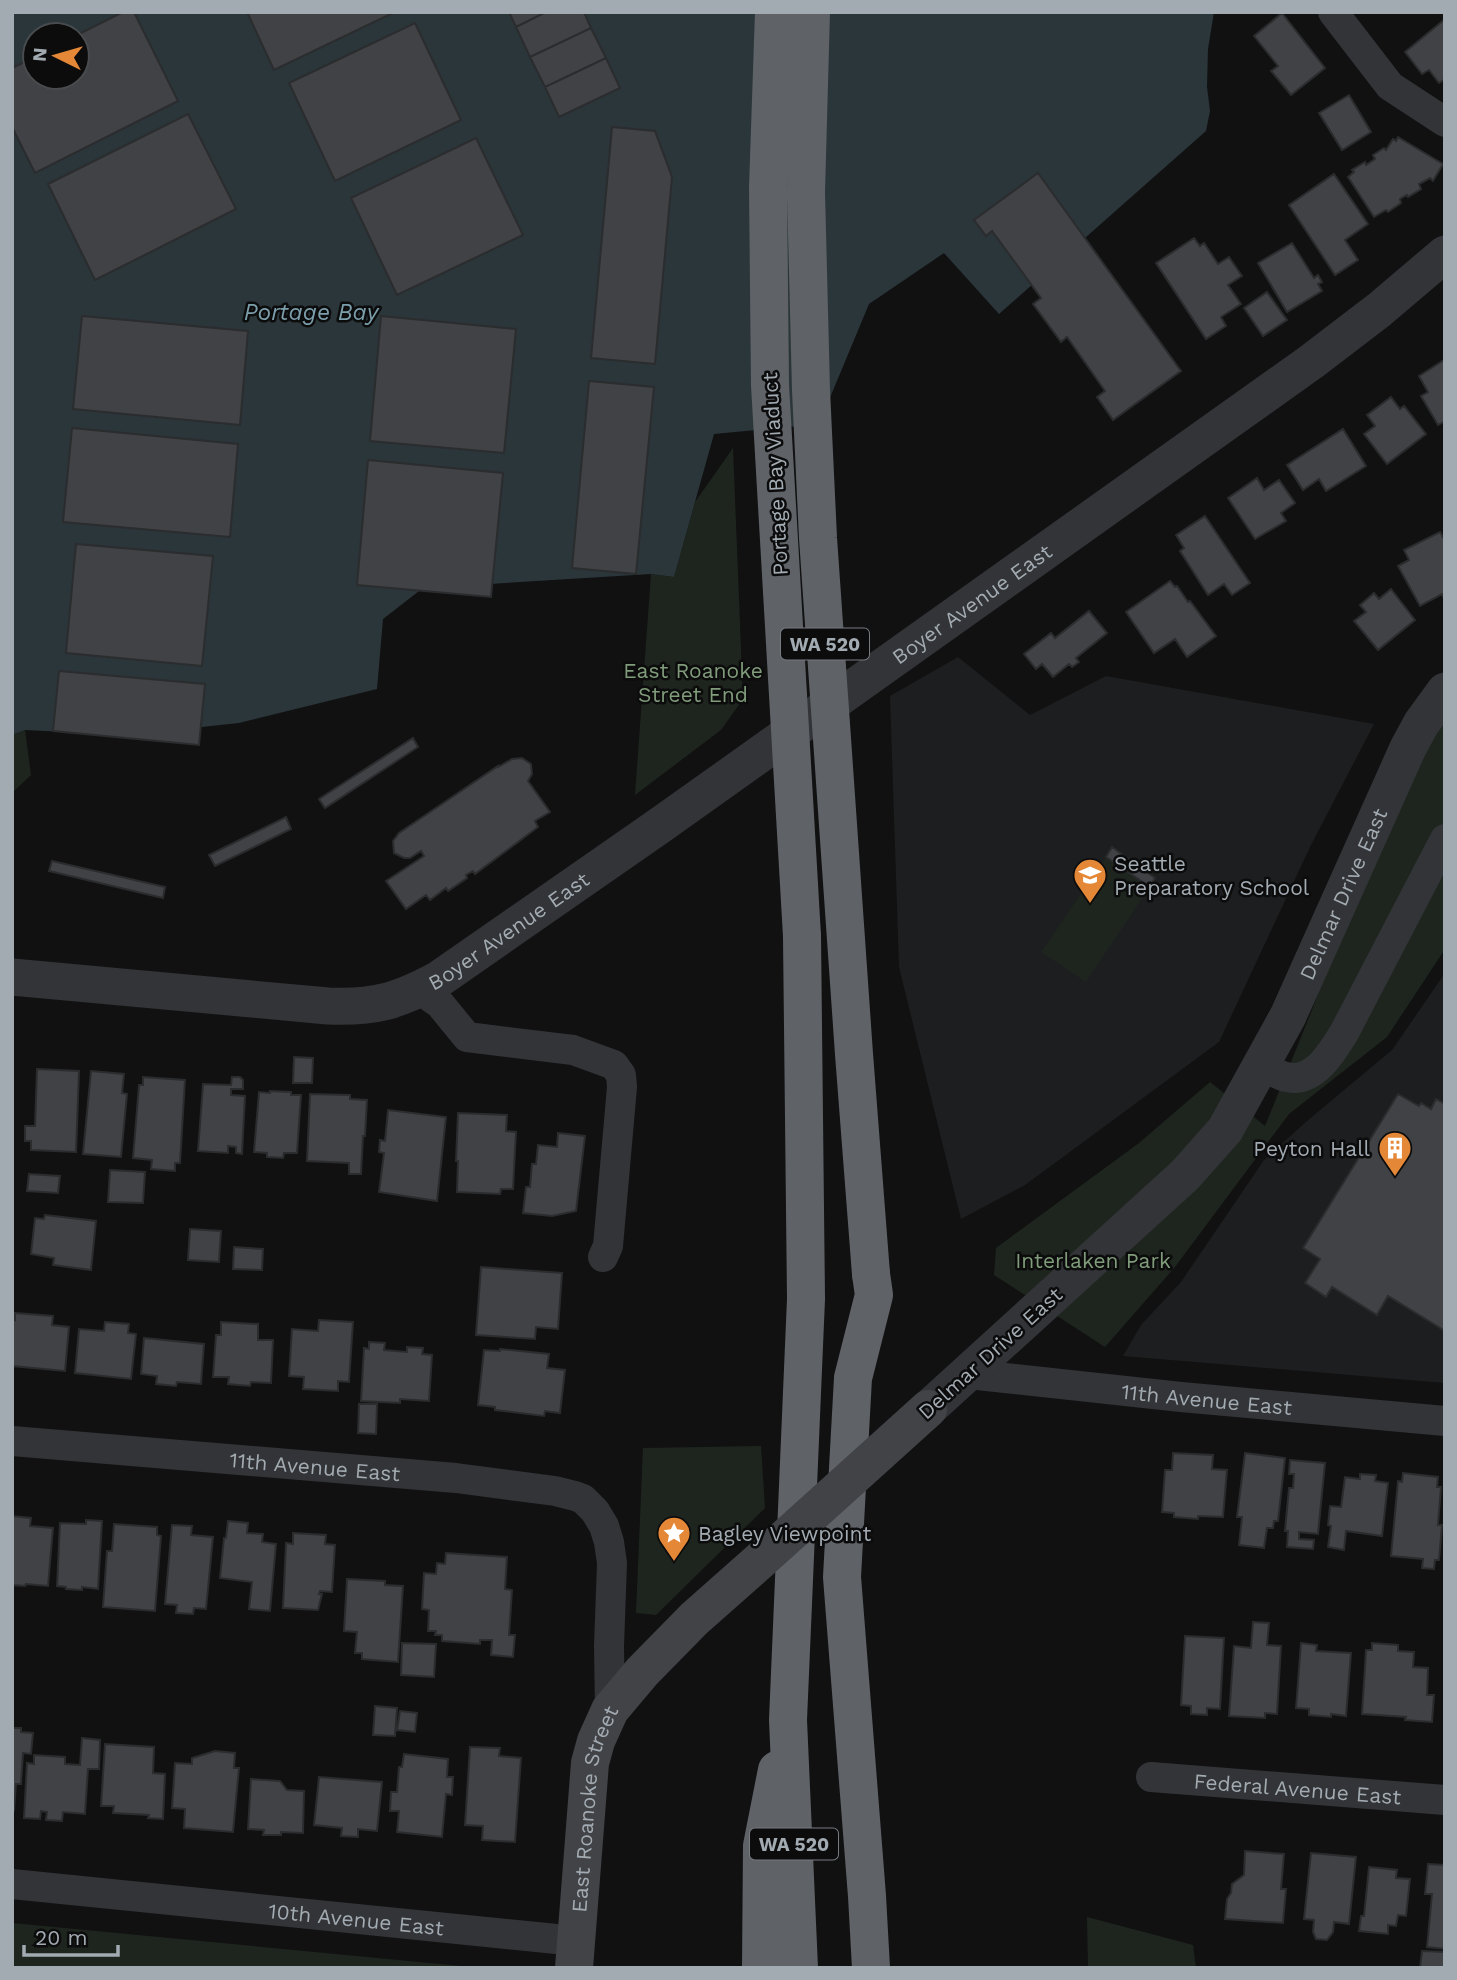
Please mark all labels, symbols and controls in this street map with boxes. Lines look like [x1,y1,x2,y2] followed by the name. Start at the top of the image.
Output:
[21,21,91,91] north arrow
[27,47,52,63] text: N
[244,299,380,326] water label: Portage Bay
[757,371,793,576] street label: Portage Bay Viaduct
[887,538,1056,669] street label: Boyer Avenue East
[781,628,869,660] road number: WA 520
[623,658,763,707] park label: East Roanoke Street End
[1293,804,1392,983] street label: Delmar Drive East
[1114,851,1310,900] place label: Seattle Preparatory School
[1071,856,1109,905] school or university icon: Seattle Preparatory School
[424,866,594,995] street label: Boyer Avenue East
[1376,1129,1414,1178] building icon: Peyton Hall
[1253,1136,1371,1161] place label: Peyton Hall
[1015,1248,1171,1273] park label: Interlaken Park
[913,1282,1067,1424] street label: Delmar Drive East
[1120,1378,1293,1420] street label: 11th Avenue East
[229,1447,401,1486] street label: 11th Avenue East
[655,1514,693,1563] place icon: Bagley Viewpoint
[698,1521,871,1546] place label: Bagley Viewpoint
[566,1701,623,1913] street label: East Roanoke Street
[1193,1768,1402,1809] street label: Federal Avenue East
[750,1828,838,1860] road number: WA 520
[267,1898,445,1940] street label: 10th Avenue East
[24,1913,119,1957] scale bar
[35,1925,87,1950] text: 20 m

